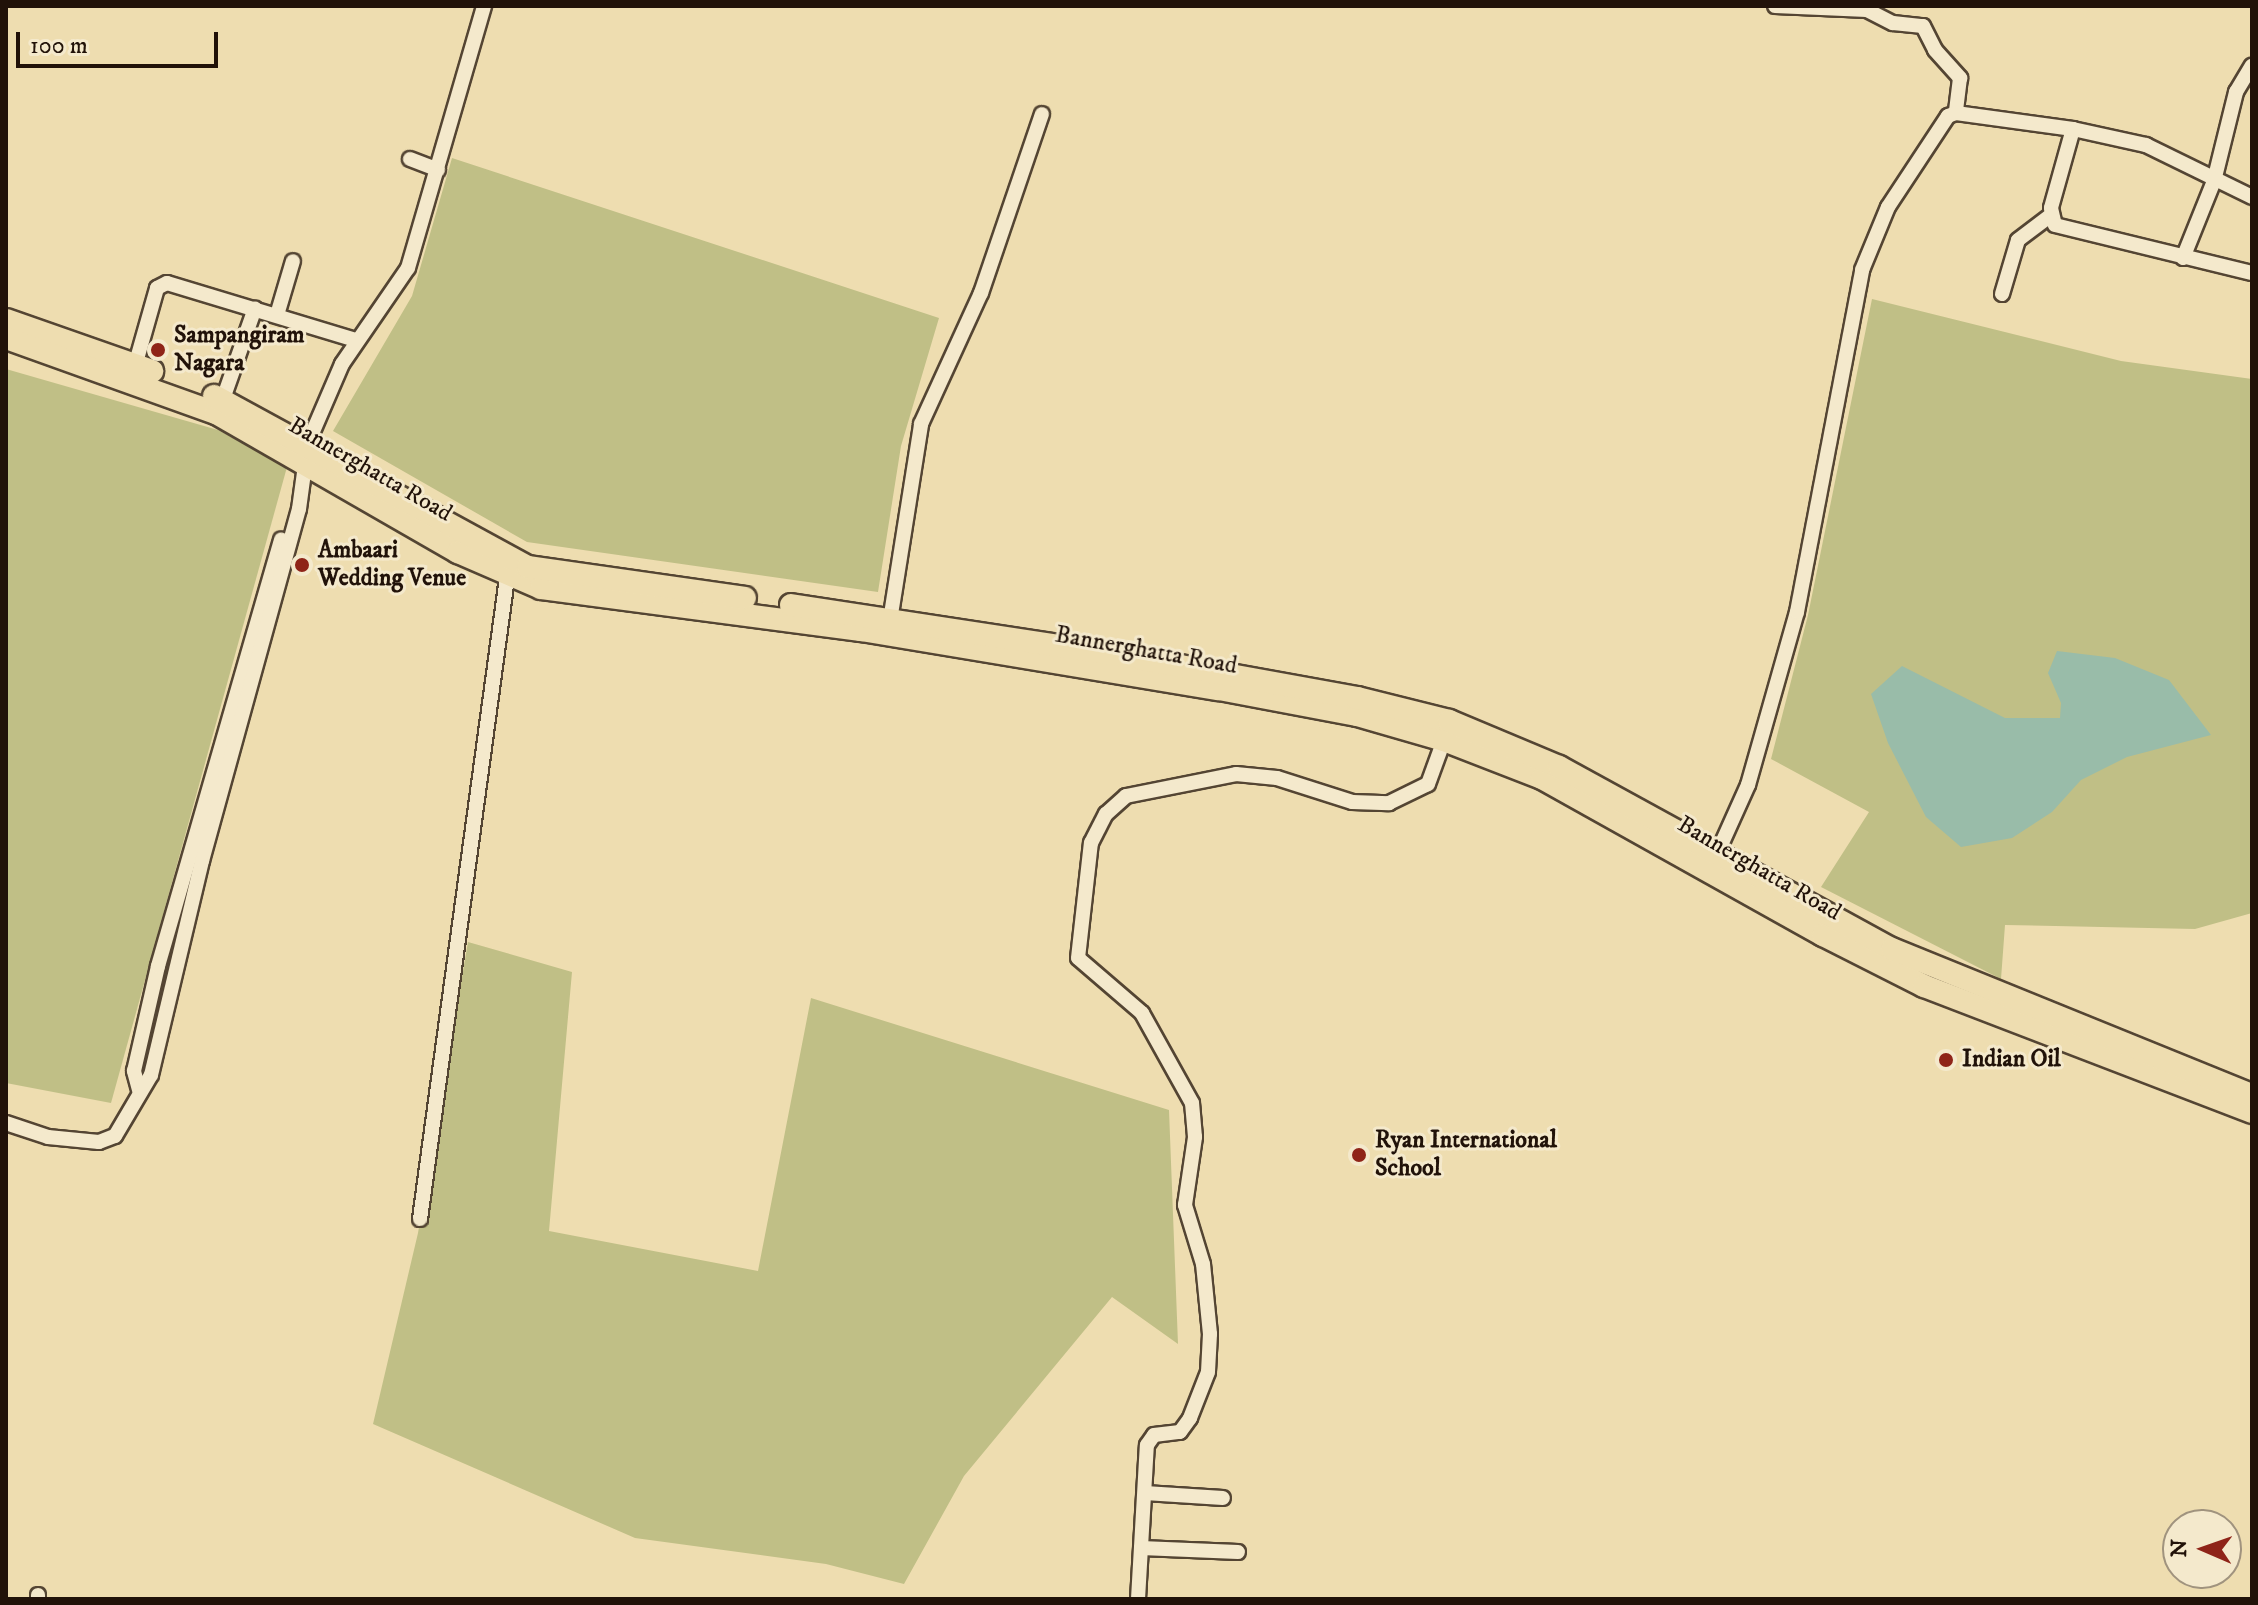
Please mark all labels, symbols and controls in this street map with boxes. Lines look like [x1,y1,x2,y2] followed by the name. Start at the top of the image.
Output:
[20,16,222,66] scale bar
[30,31,88,61] text: 100 m
[174,322,305,378] place label: Sampangiram Nagara
[149,341,167,359] marker: Sampangiram Nagara
[283,411,457,529] street label: Bannerghatta Road
[318,537,466,593] place label: Ambaari Wedding Venue
[293,556,311,574] marker: Ambaari Wedding Venue
[1053,621,1239,681] street label: Bannerghatta Road
[1672,810,1846,928] street label: Bannerghatta Road
[1962,1046,2061,1074] place label: Indian Oil
[1937,1051,1955,1069] marker: Indian Oil
[1375,1127,1557,1183] place label: Ryan International School
[1350,1146,1368,1164] marker: Ryan International School
[2162,1509,2242,1589] north arrow
[2166,1539,2193,1558] text: N

